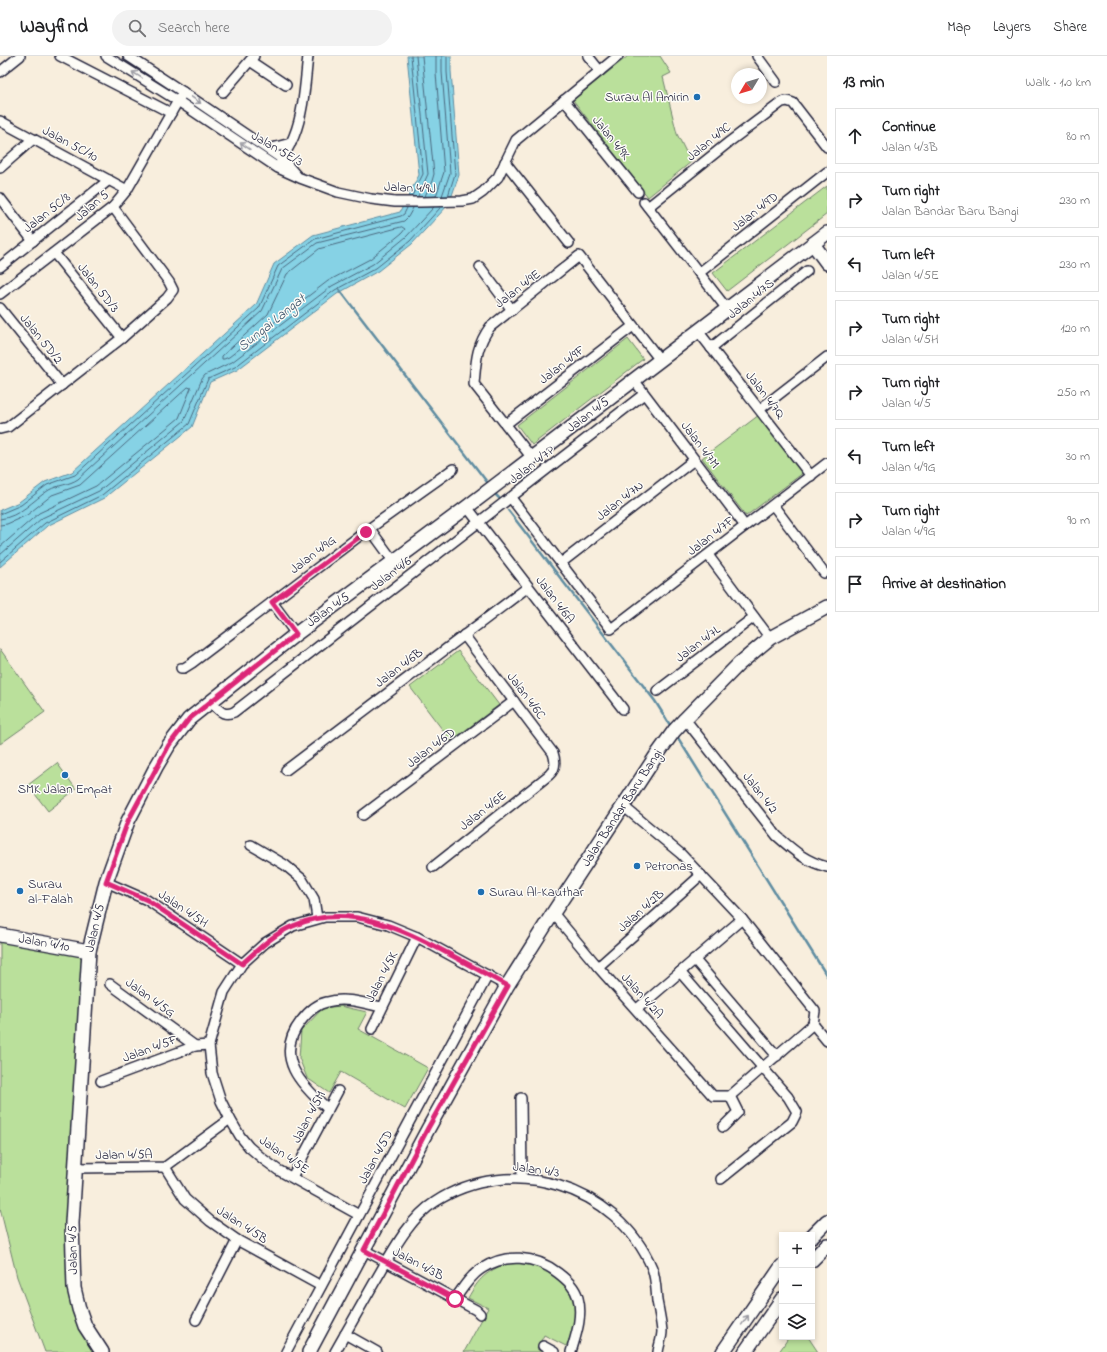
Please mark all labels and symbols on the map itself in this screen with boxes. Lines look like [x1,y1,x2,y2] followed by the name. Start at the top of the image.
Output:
[731,68,767,104] north arrow
[131,71,142,79] one-way arrow
[605,88,689,107] place label: Surau Al Amirin
[692,92,702,102] marker: Surau Al Amirin
[190,96,201,104] one-way arrow
[587,112,635,165] street label: Jalan 4/9K
[683,118,735,166] street label: Jalan 4/9C
[39,121,102,167] street label: Jalan 5C/10
[248,127,306,171] street label: Jalan 5E/3
[240,142,251,150] one-way arrow
[384,178,436,198] street label: Jalan 4/9J
[71,185,114,226] street label: Jalan 5
[19,188,75,238] street label: Jalan 5C/8
[727,188,783,236] street label: Jalan 4/9D
[72,259,124,317] street label: Jalan 5D/3
[491,265,545,313] street label: Jalan 4/9E
[724,274,778,324] street label: Jalan 4/7S
[234,288,311,357] water label: Sungai Langat
[15,310,68,369] street label: Jalan 5D/2
[535,341,590,389] street label: Jalan 4/9F
[740,367,790,423] street label: Jalan 4/7Q
[563,392,614,437] street label: Jalan 4/5
[676,417,724,473] street label: Jalan 4/7M
[505,441,559,489] street label: Jalan 4/7P
[592,476,648,526] street label: Jalan 4/7N
[683,511,739,561] street label: Jalan 4/7F
[357,523,375,541] route end
[286,531,340,579] street label: Jalan 4/9G
[366,552,416,596] street label: Jalan 4/6
[531,572,579,628] street label: Jalan 4/6A
[303,588,354,632] street label: Jalan 4/5
[672,621,725,667] street label: Jalan 4/7L
[371,643,427,692] street label: Jalan 4/6B
[502,669,550,723] street label: Jalan 4/6C
[403,723,459,773] street label: Jalan 4/6D
[577,745,668,871] street label: Jalan Bandar Baru Bangi
[738,768,783,818] street label: Jalan 4/2
[60,770,70,780] marker: SMK Jalan Empat
[18,780,113,799] place label: SMK Jalan Empat
[455,786,511,835] street label: Jalan 4/6E
[645,857,693,876] place label: Petronas
[632,861,642,871] marker: Petronas
[28,875,73,909] place label: Surau al-Falah
[489,883,585,902] place label: Surau Al-Kauthar
[154,885,212,933] street label: Jalan 4/5H
[614,885,669,937] street label: Jalan 4/2B
[15,886,25,896] marker: Surau al-Falah
[476,887,486,897] marker: Surau Al-Kauthar
[80,901,110,954] street label: Jalan 4/5
[17,929,71,957] street label: Jalan 4/10
[361,947,403,1006] street label: Jalan 4/5K
[616,969,668,1023] street label: Jalan 4/2A
[121,974,179,1022] street label: Jalan 4/5G
[120,1030,181,1068] street label: Jalan 4/5F
[287,1087,331,1147] street label: Jalan 4/5M
[354,1127,398,1187] street label: Jalan 4/5D
[255,1131,313,1179] street label: Jalan 4/5E
[95,1145,153,1165] street label: Jalan 4/5A
[511,1157,561,1183] street label: Jalan 4/3
[213,1201,272,1249] street label: Jalan 4/5B
[63,1225,83,1275] street label: Jalan 4/5
[389,1243,447,1286] street label: Jalan 4/3B
[446,1290,464,1308] route start
[741,1315,749,1326] one-way arrow

